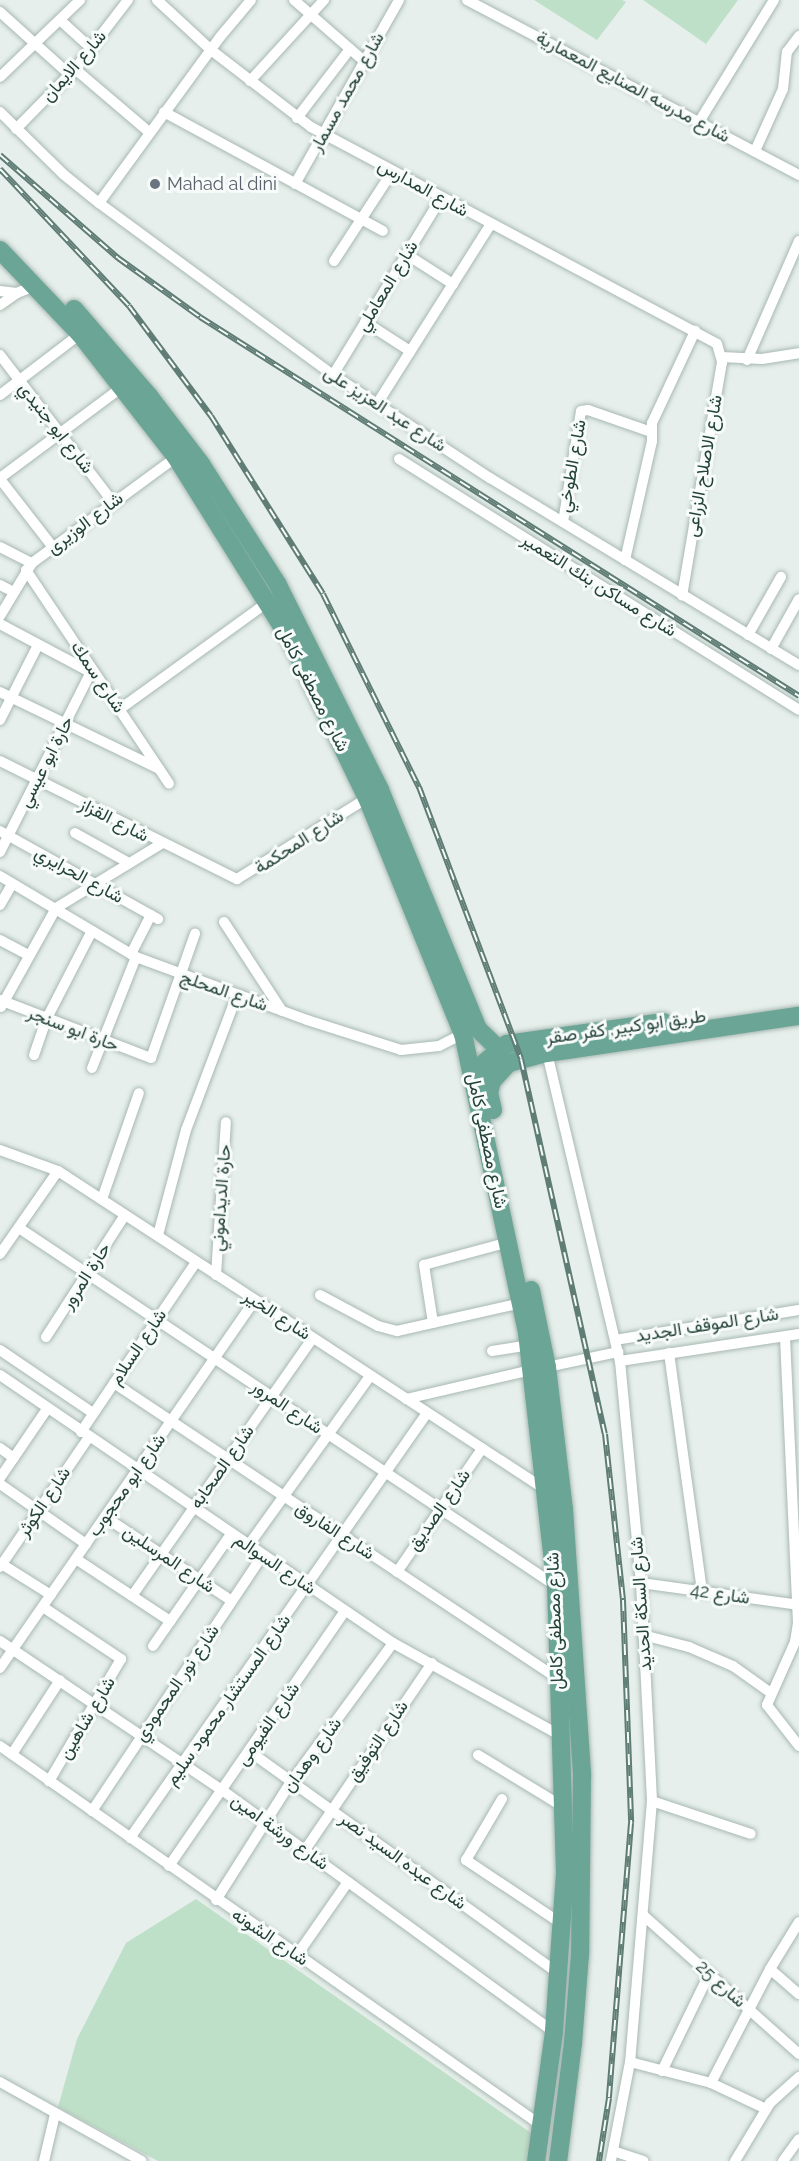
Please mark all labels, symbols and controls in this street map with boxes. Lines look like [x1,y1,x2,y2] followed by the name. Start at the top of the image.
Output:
[37,26,111,106] street label: شارع الايمان
[532,27,734,147] street label: شارع مدرسه الصنايع المعمارية
[305,29,389,155] street label: شارع محمد مسمار
[374,154,472,222] street label: شارع المدارس
[167,173,277,195] place label: Mahad al dini
[148,177,162,191] marker: Mahad al dini
[351,237,423,335] street label: شارع المعاملي
[320,361,450,457] street label: شارع عبد العزيز على
[14,378,98,478] street label: شارع ابو جنيدي
[681,393,727,539] street label: شارع الاصلاح الزراعى
[553,418,591,514] street label: شارع الطوخي
[42,487,128,559] street label: شارع الوزيرى
[517,528,681,642] street label: شارع مساكن بنك التعمير
[272,623,354,755] street label: شارع مصطفى كامل
[66,637,130,717] street label: شارع سمك
[14,713,78,811] street label: حارة ابو عيسي
[76,793,152,847] street label: شارع القزاز
[251,805,347,879] street label: شارع المحكمة
[31,842,127,908] street label: شارع الحرايري
[178,966,270,1016] street label: شارع المحلج
[24,1002,122,1056] street label: حارة ابو سنجر
[545,1005,707,1049] street label: طريق ابو كبير, كفر صقر
[462,1071,512,1211] street label: شارع مصطفى كامل
[206,1144,236,1252] street label: حارة الديداموني
[57,1239,115,1313] street label: حارة المرور
[239,1285,315,1345] street label: شارع الخير
[634,1303,780,1347] street label: شارع الموقف الجديد
[105,1305,171,1389] street label: شارع السلام
[247,1375,327,1439] street label: شارع المرور
[185,1421,259,1513] street label: شارع الصحابه
[84,1429,170,1541] street label: شارع ابو محجوب
[13,1463,75,1541] street label: شارع الكوثر
[403,1465,475,1555] street label: شارع الصديق
[291,1497,379,1565] street label: شارع الفاروق
[119,1520,219,1598] street label: شارع المرسلين
[230,1529,320,1599] street label: شارع السوالم
[626,1536,656,1672] street label: شارع السكة الحديد
[542,1552,568,1690] street label: شارع مصطفى كامل
[689,1579,751,1609] street label: شارع 42
[161,1610,295,1790] street label: شارع المستشار محمود سليم
[130,1620,224,1746] street label: شارع نور المحمودي
[54,1673,120,1763] street label: شارع شاهين
[232,1678,304,1770] street label: شارع الفيومى
[343,1696,413,1786] street label: شارع التوفيق
[278,1713,346,1797] street label: شارع وهدان
[227,1789,333,1875] street label: شارع ورشة امين
[335,1808,471,1914] street label: شارع عبده السيد نصر
[228,1903,312,1971] street label: شارع الشونه
[691,1956,751,2012] street label: شارع 25

